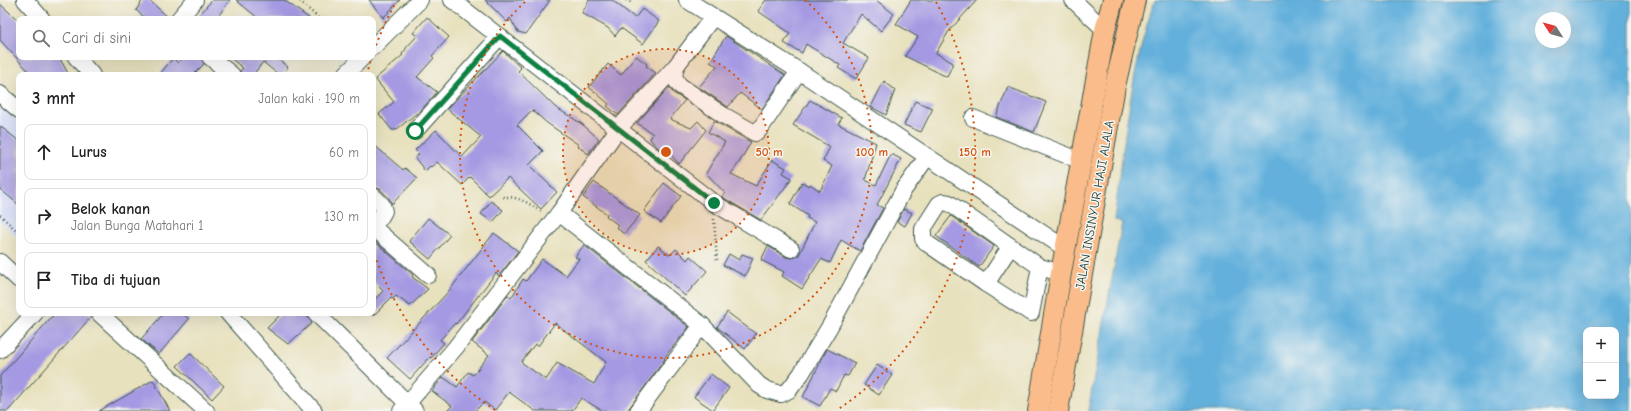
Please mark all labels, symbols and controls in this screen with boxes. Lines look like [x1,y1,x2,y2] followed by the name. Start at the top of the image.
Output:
[1535,12,1571,48] north arrow
[16,16,376,60] search box
[30,27,52,49] icon: search
[62,29,131,47] text: Cari di sini
[32,89,75,108] text: 3 mnt
[258,91,360,106] text: Jalan kaki · 190 m
[1072,119,1117,291] street label: JALAN INSINYUR HAJI ALALA
[406,122,424,140] route start
[33,141,55,163] icon: ahead
[71,143,107,161] text: Lurus
[329,145,359,160] text: 60 m
[659,145,673,159] centre of rings
[755,145,783,159] text: 50 m
[856,145,888,159] text: 100 m
[959,145,991,159] text: 150 m
[705,194,723,212] route end
[71,200,150,218] text: Belok kanan
[33,205,55,227] icon: right
[324,209,359,224] text: 130 m
[71,218,204,233] text: Jalan Bunga Matahari 1
[33,269,55,291] icon: arrive
[71,271,160,289] text: Tiba di tujuan
[1583,327,1619,399] map controls
[1583,327,1619,363] button: +
[1583,363,1619,399] button: −

